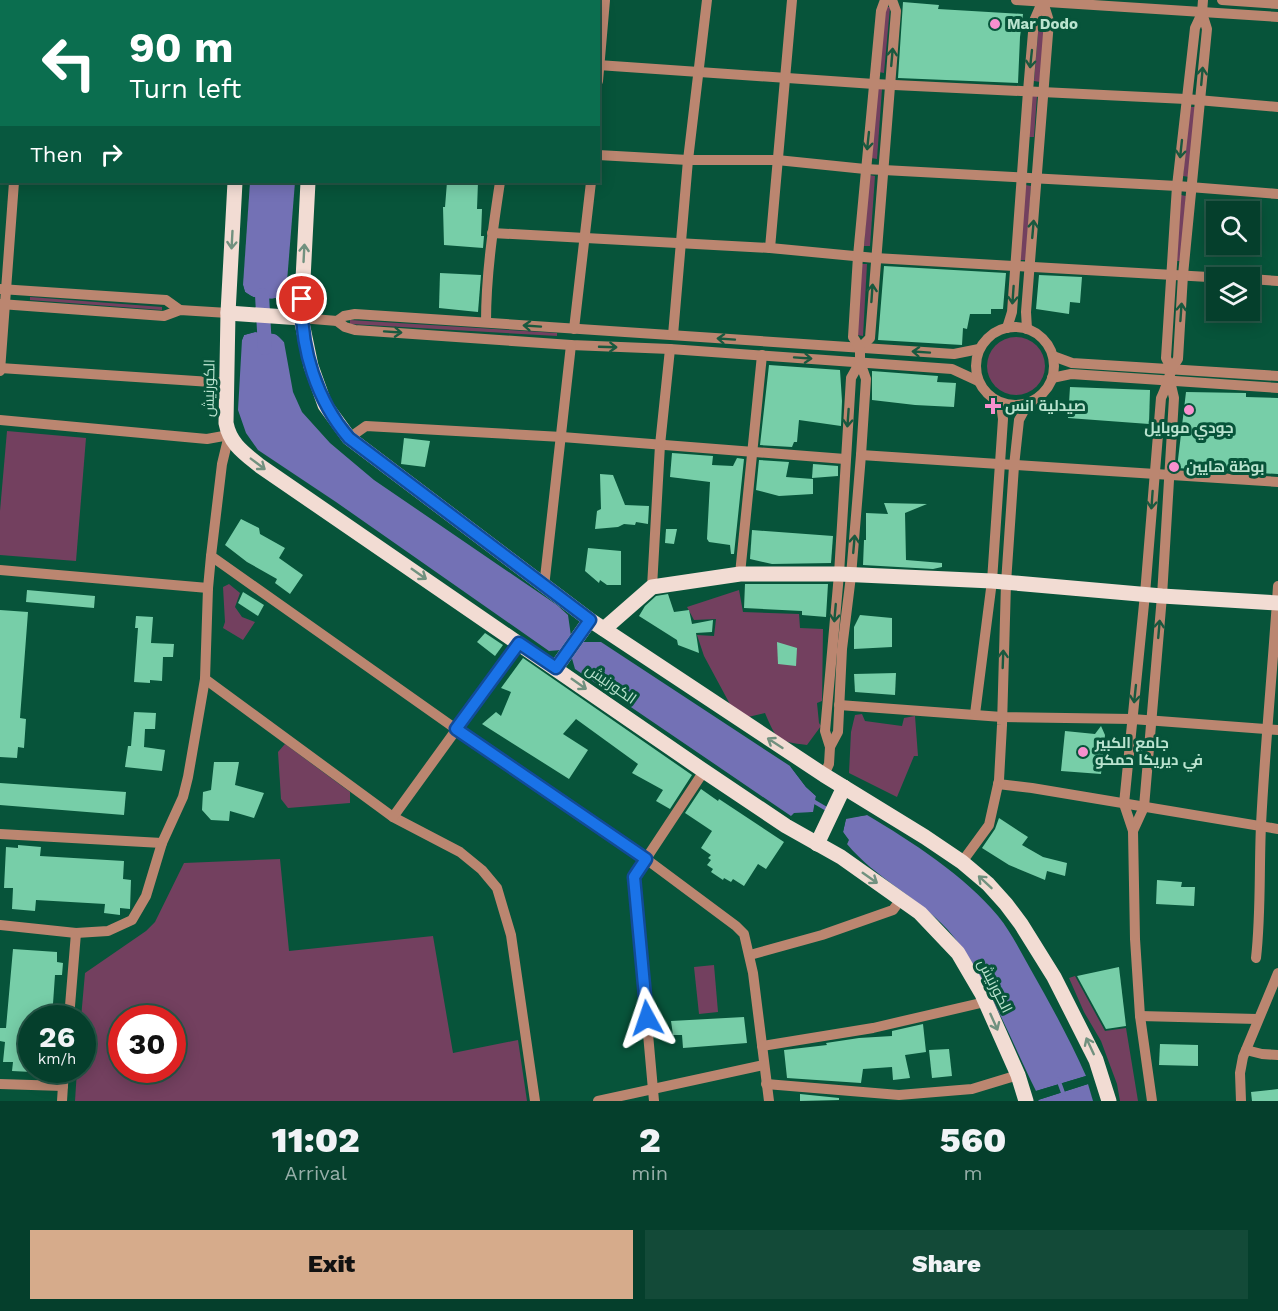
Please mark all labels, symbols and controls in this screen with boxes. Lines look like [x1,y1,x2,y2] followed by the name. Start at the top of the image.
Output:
[1007,15,1078,33] place label: Mar Dodo
[988,17,1002,31] marker: Mar Dodo
[129,23,233,72] text: 90 m
[30,24,108,102] icon: left
[887,47,898,67] one-way arrow
[1025,48,1036,68] one-way arrow
[1197,66,1208,86] one-way arrow
[129,73,241,105] text: Turn left
[862,131,873,151] one-way arrow
[95,138,128,171] icon: right
[1175,138,1186,158] one-way arrow
[30,142,83,167] text: Then
[1206,201,1260,321] map controls
[1206,201,1260,255] button: search
[1028,219,1039,239] one-way arrow
[227,229,238,249] one-way arrow
[299,244,310,264] one-way arrow
[1206,267,1260,321] button: layers
[276,273,327,324] pin
[285,282,318,315] icon: arrive
[867,284,878,304] one-way arrow
[1008,284,1019,304] one-way arrow
[1175,302,1186,322] one-way arrow
[522,320,542,331] one-way arrow
[382,327,402,338] one-way arrow
[717,333,737,344] one-way arrow
[598,341,618,352] one-way arrow
[911,346,931,357] one-way arrow
[792,353,812,364] one-way arrow
[199,359,220,417] street label: الكورنيش
[1005,397,1086,415] place label: صيدلية انس
[986,399,1000,413] marker: صيدلية انس
[1182,403,1196,417] marker: جودي موبايل
[842,408,853,428] one-way arrow
[1144,419,1234,440] place label: جودي موبايل
[249,457,265,470] one-way arrow
[1186,458,1264,476] place label: بوظة هايين
[1167,460,1181,474] marker: بوظة هايين
[1146,490,1157,510] one-way arrow
[849,535,860,554] one-way arrow
[410,568,426,580] one-way arrow
[829,602,840,622] one-way arrow
[1154,620,1165,639] one-way arrow
[998,649,1009,669] one-way arrow
[582,660,640,709] street label: الكورنيش
[571,678,587,690] one-way arrow
[1129,684,1140,704] one-way arrow
[1094,734,1203,772] place label: جامع الكبير في ديريكا حمكو
[767,737,784,749] one-way arrow
[1076,745,1090,759] marker: جامع الكبير في ديريكا حمكو
[861,872,877,884] one-way arrow
[978,875,993,890] one-way arrow
[973,956,1016,1016] street label: الكورنيش
[615,986,679,1050] position arrow
[108,1005,186,1083] speed limit sign: 30
[989,1013,1001,1031] one-way arrow
[39,1019,75,1054] text: 26
[1083,1037,1095,1055] one-way arrow
[38,1050,76,1068] text: km/h
[272,1119,360,1161] text: 11:02
[639,1119,661,1161] text: 2
[940,1119,1006,1161] text: 560
[284,1161,347,1185] text: Arrival
[631,1161,668,1185] text: min
[964,1161,983,1185] text: m
[30,1230,633,1299] button: Exit
[645,1230,1248,1299] button: Share

